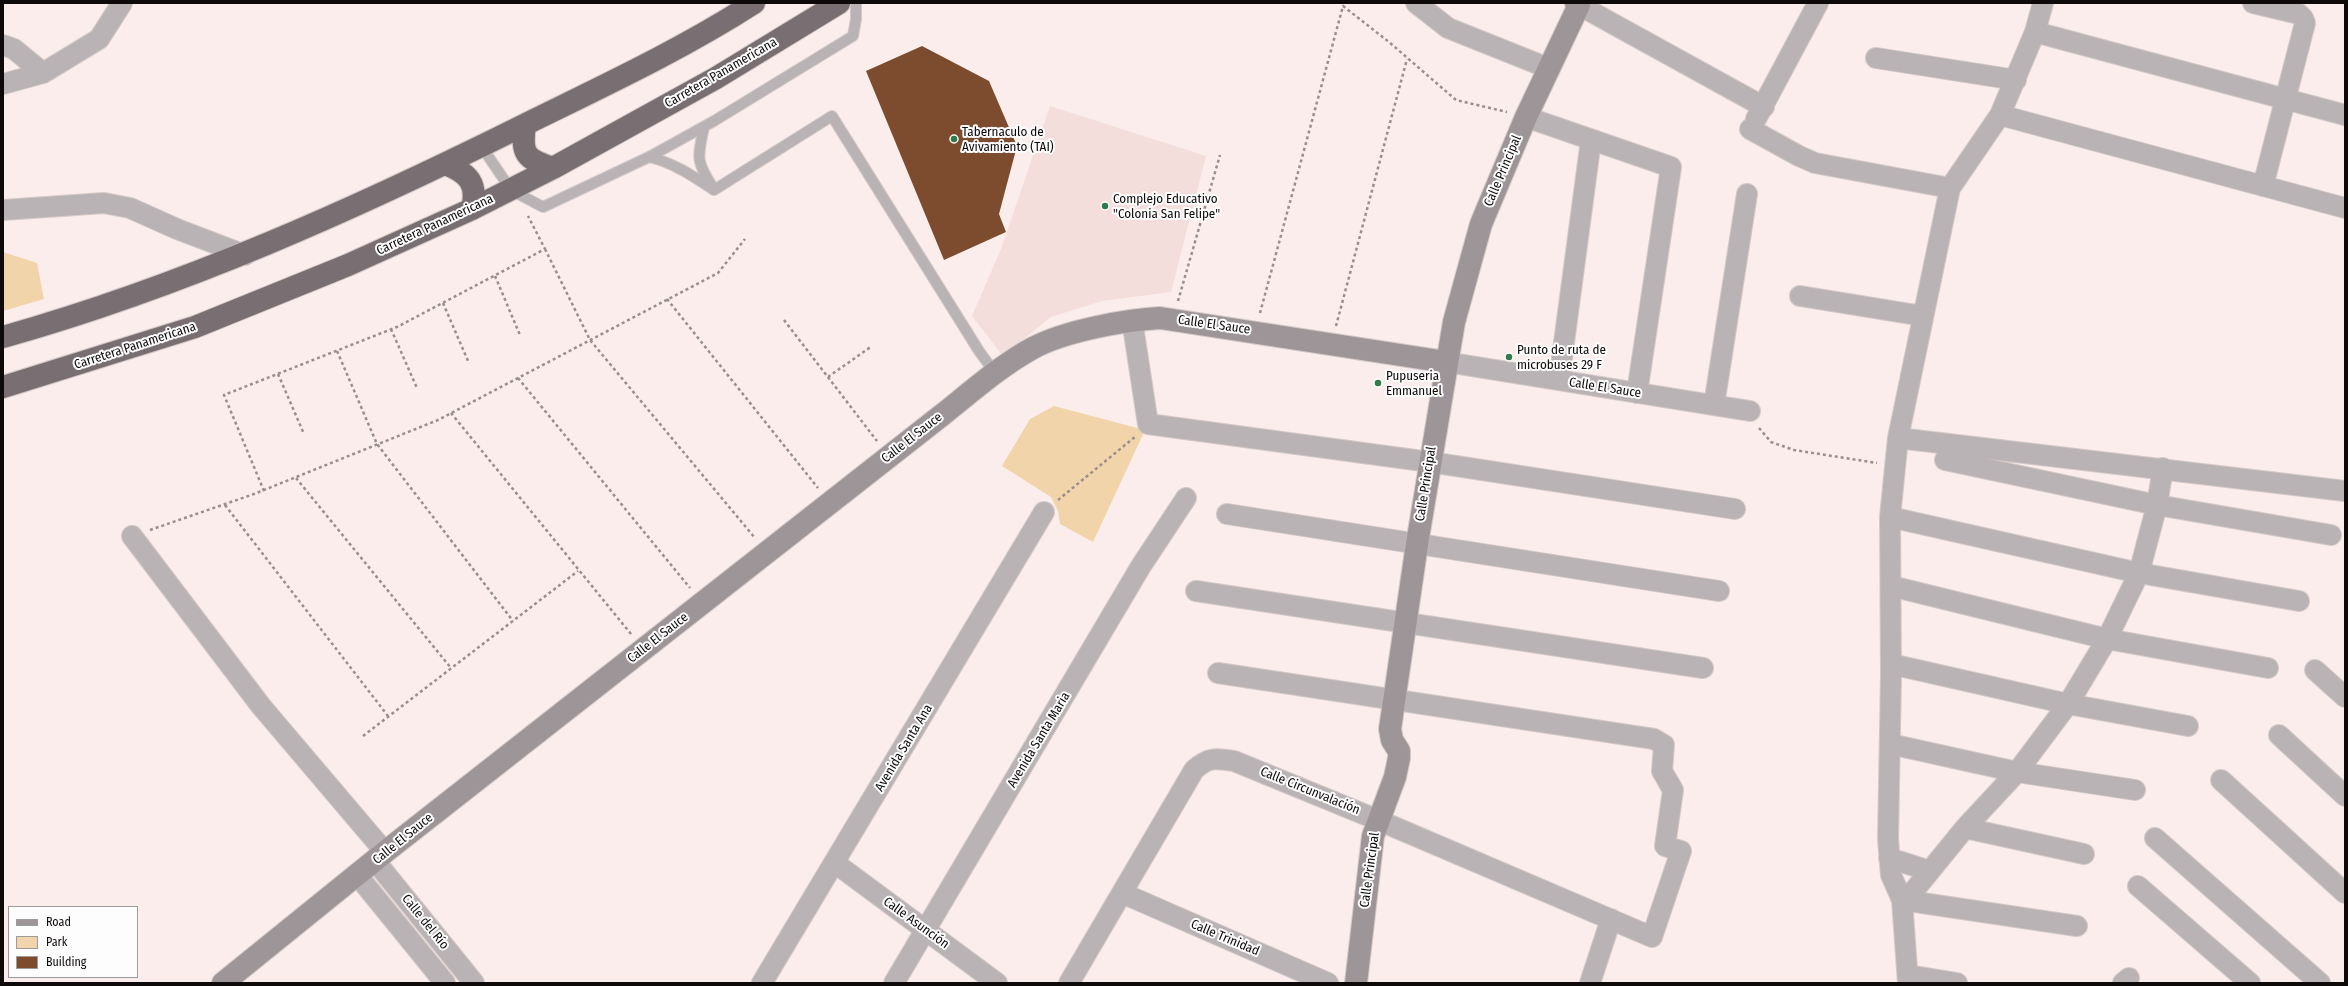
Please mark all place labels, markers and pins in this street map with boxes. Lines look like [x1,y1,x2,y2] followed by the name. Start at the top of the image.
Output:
[962,124,1054,155] place label: Tabernaculo de Avivamiento (TAI)
[949,134,959,144] marker: Tabernaculo de Avivamiento (TAI)
[1113,191,1220,222] place label: Complejo Educativo "Colonia San Felipe"
[1100,201,1110,211] marker: Complejo Educativo "Colonia San Felipe"
[1517,342,1606,373] place label: Punto de ruta de microbuses 29 F
[1504,352,1514,362] marker: Punto de ruta de microbuses 29 F
[1386,368,1442,399] place label: Pupuseria Emmanuel
[1373,378,1383,388] marker: Pupuseria Emmanuel

